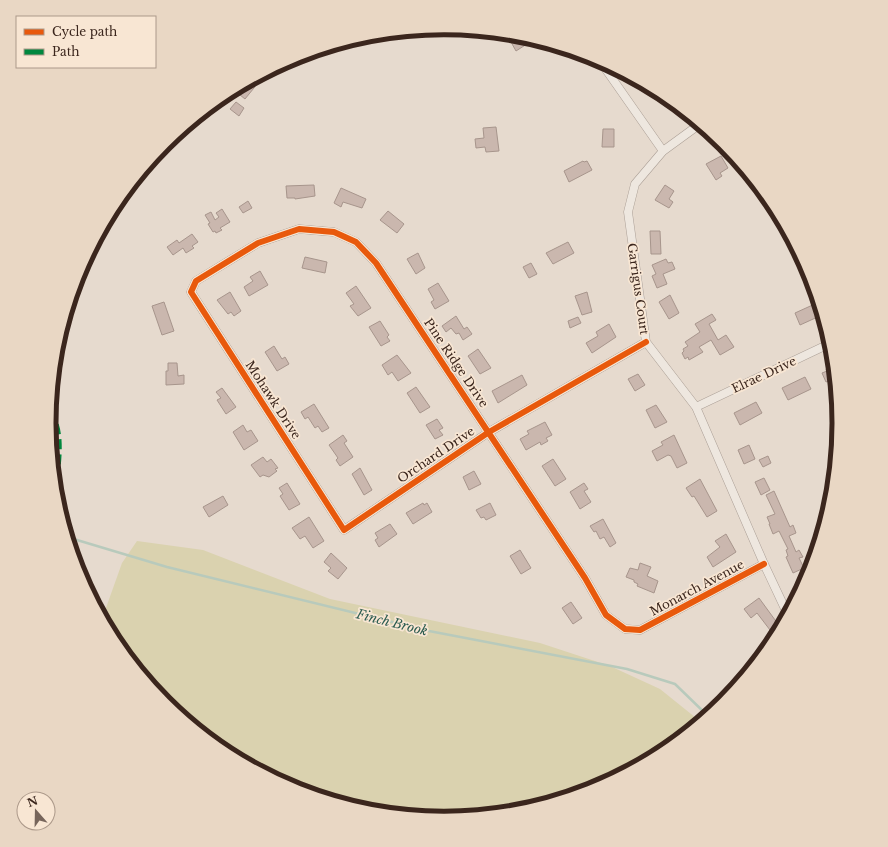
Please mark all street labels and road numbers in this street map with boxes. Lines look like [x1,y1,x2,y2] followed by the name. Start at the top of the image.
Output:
[625,242,652,336] street label: Garrigus Court
[421,315,492,410] street label: Pine Ridge Drive
[729,353,799,396] street label: Elrae Drive
[243,358,304,442] street label: Mohawk Drive
[394,423,477,486] street label: Orchard Drive
[647,556,747,619] street label: Monarch Avenue

